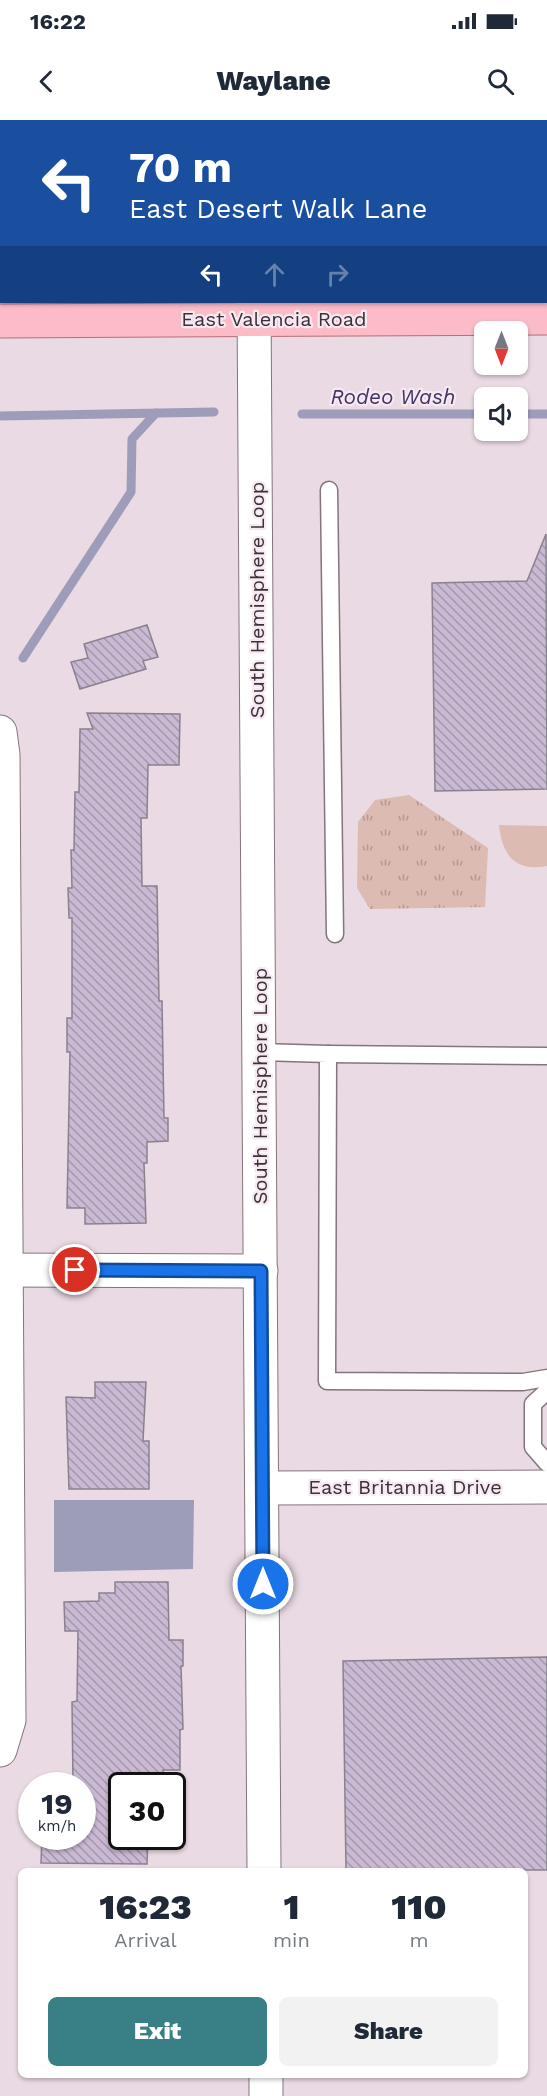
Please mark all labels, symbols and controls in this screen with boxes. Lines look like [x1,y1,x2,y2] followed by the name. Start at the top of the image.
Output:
[30,9,86,34] text: 16:22
[30,65,63,98] icon: back
[216,65,331,97] text: Waylane
[484,65,517,98] icon: search
[129,143,232,192] text: 70 m
[30,144,108,222] icon: left
[129,193,427,225] text: East Desert Walk Lane
[195,258,228,291] icon: left
[258,258,291,291] icon: ahead
[321,258,354,291] icon: right
[181,307,367,331] street label: East Valencia Road
[474,321,528,375] north arrow
[474,321,528,441] map controls
[331,384,455,409] water label: Rodeo Wash
[474,387,528,441] button: sound
[245,482,269,718] street label: South Hemisphere Loop
[248,968,272,1204] street label: South Hemisphere Loop
[49,1244,100,1295] pin
[58,1253,91,1286] icon: arrive
[308,1475,502,1499] street label: East Britannia Drive
[231,1552,295,1616] position arrow
[108,1772,186,1850] speed limit sign: 30
[41,1786,73,1821] text: 19
[38,1817,76,1835] text: km/h
[99,1886,192,1928] text: 16:23
[283,1886,299,1928] text: 1
[391,1886,447,1928] text: 110
[114,1928,177,1952] text: Arrival
[273,1928,310,1952] text: min
[409,1928,428,1952] text: m
[48,1997,267,2066] button: Exit
[279,1997,498,2066] button: Share

